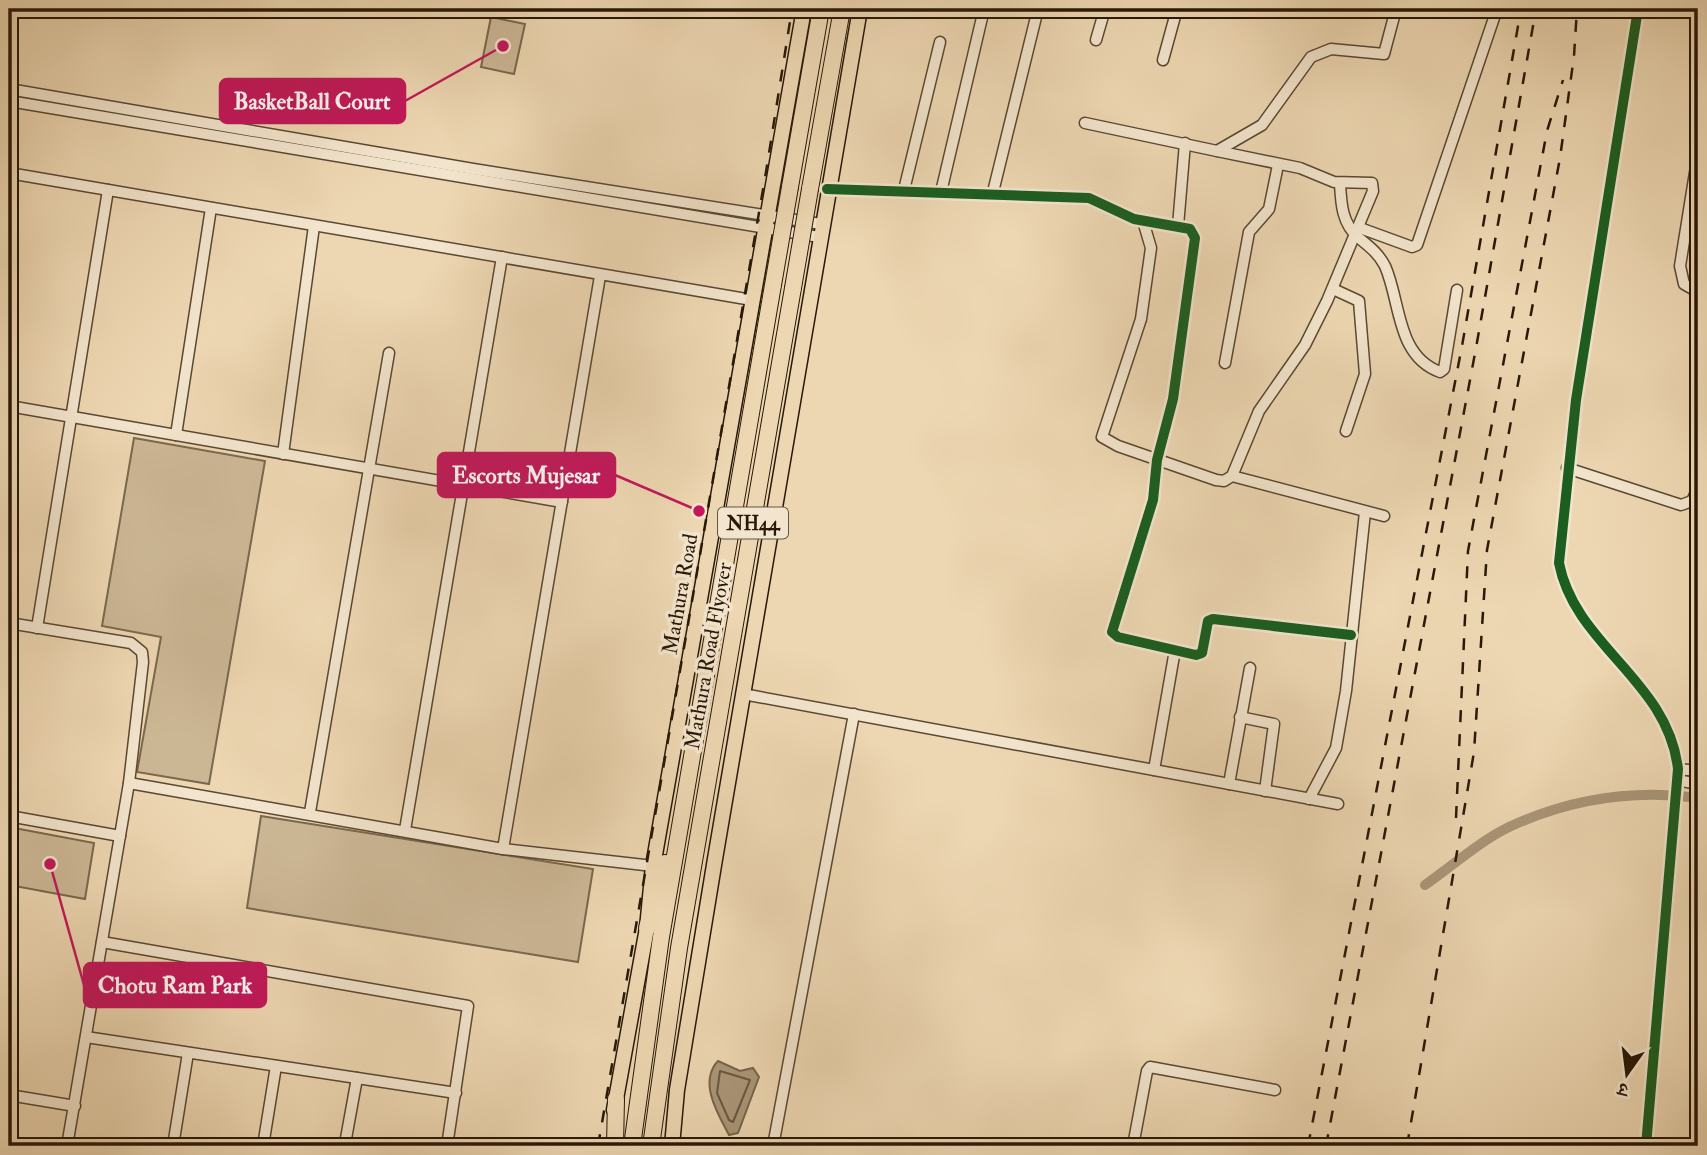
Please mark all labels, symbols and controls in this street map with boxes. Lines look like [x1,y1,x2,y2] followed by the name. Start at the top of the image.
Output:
[220,79,405,123] callout: BasketBall Court
[233,87,391,116] text: BasketBall Court
[438,453,615,497] callout: Escorts Mujesar
[452,461,600,490] text: Escorts Mujesar
[718,508,788,538] road number: NH44
[657,531,705,657] street label: Mathura Road
[679,560,738,752] street label: Mathura Road Flyover
[84,963,266,1007] callout: Chotu Ram Park
[98,971,253,1000] text: Chotu Ram Park
[1592,1040,1662,1110] north arrow
[1614,1076,1633,1103] text: उ

